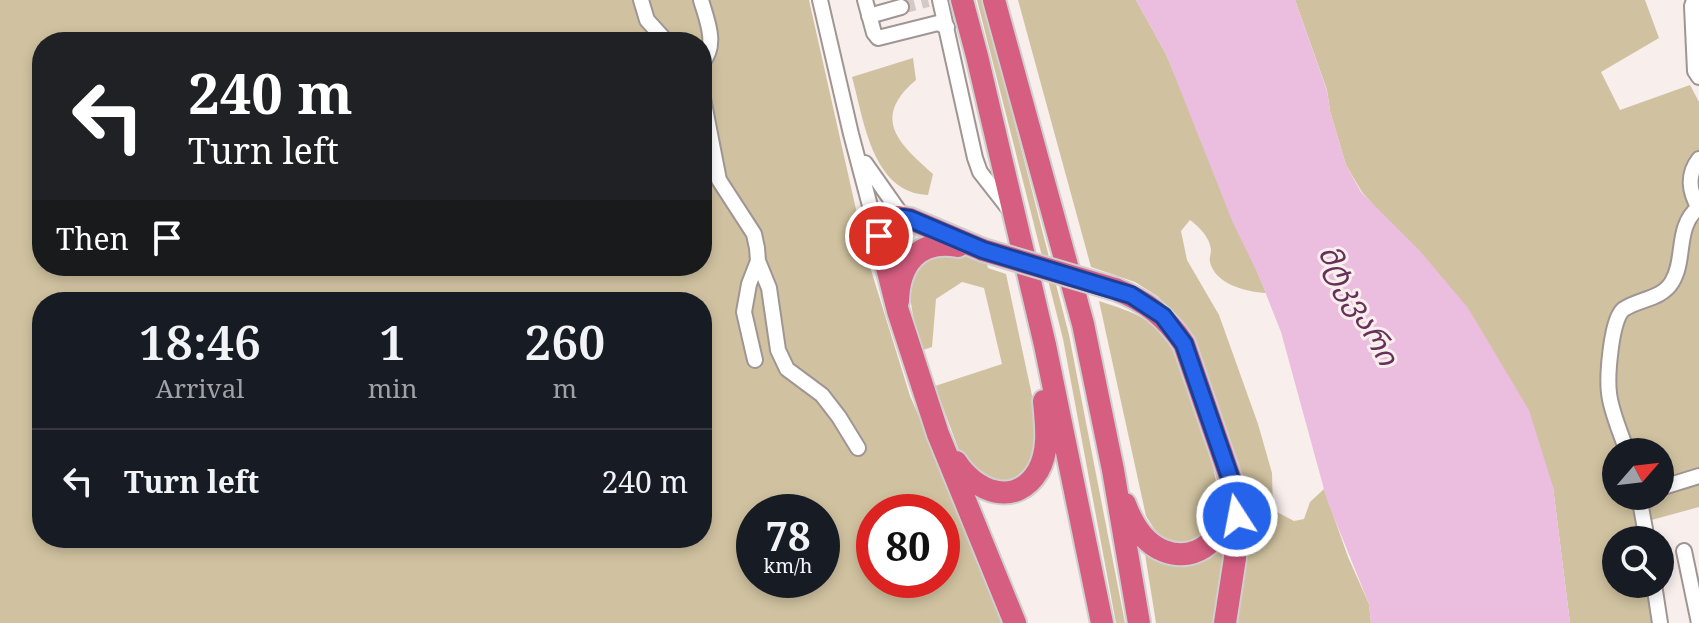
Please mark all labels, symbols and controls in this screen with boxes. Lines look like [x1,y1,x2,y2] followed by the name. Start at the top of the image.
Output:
[188,54,353,130] text: 240 m
[56,64,160,168] icon: left
[188,126,339,175] text: Turn left
[845,202,913,270] pin
[857,214,901,258] icon: arrive
[145,216,189,260] icon: arrive
[56,218,129,259] text: Then
[1309,236,1410,374] water label: მტკვარი
[139,309,261,374] text: 18:46
[379,309,406,374] text: 1
[524,309,605,374] text: 260
[155,370,244,406] text: Arrival
[368,370,417,406] text: min
[552,370,577,406] text: m
[1602,438,1674,510] north arrow
[1602,438,1674,598] map controls
[56,459,100,503] icon: left
[124,461,259,502] text: Turn left
[602,461,688,502] text: 240 m
[1195,474,1279,558] position arrow
[856,494,960,598] speed limit sign: 80
[765,508,811,563] text: 78
[1602,526,1674,598] button: search
[763,552,813,579] text: km/h

